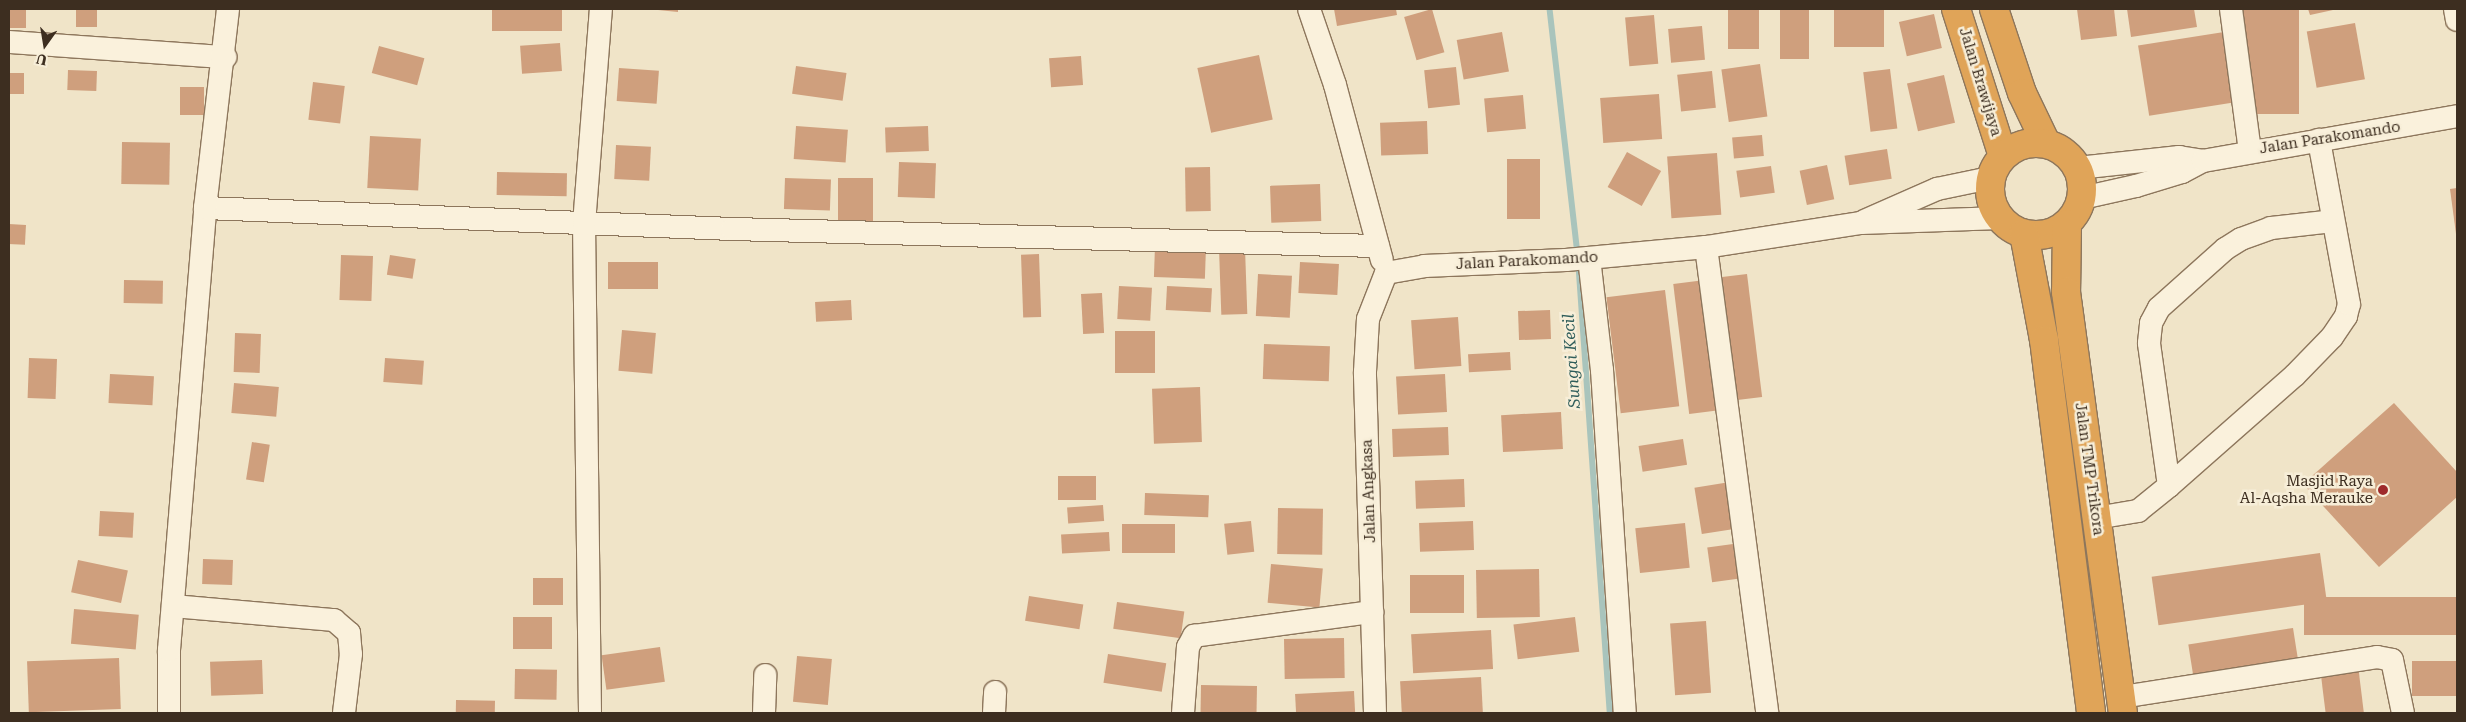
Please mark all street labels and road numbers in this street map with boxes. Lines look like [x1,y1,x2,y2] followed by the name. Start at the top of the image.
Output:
[1955,26,2005,138] street label: Jalan Brawijaya
[2258,118,2402,158] street label: Jalan Parakomando
[1455,248,1599,274] street label: Jalan Parakomando
[2071,402,2107,536] street label: Jalan TMP Trikora
[1358,439,1380,543] street label: Jalan Angkasa

